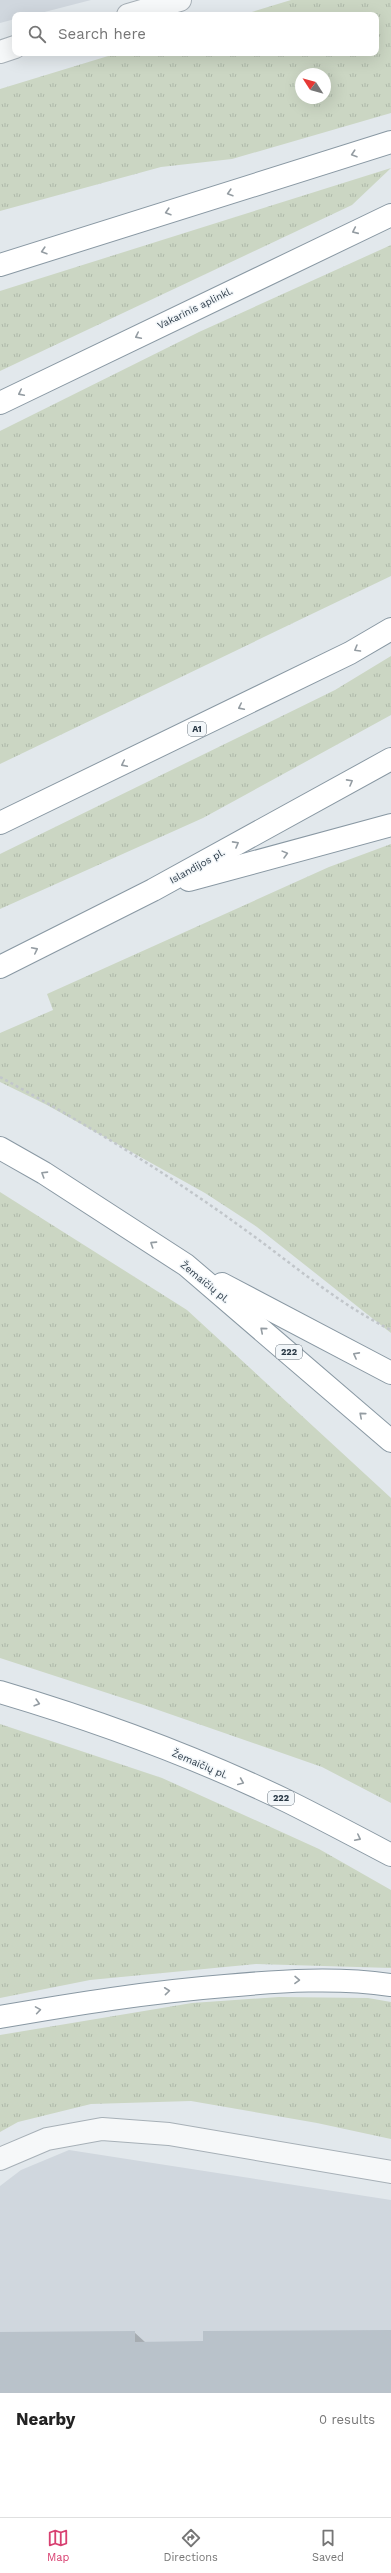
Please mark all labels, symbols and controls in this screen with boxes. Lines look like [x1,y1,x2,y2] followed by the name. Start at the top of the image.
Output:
[12,12,379,56] search box
[26,23,48,45] icon: search
[58,25,146,43] text: Search here
[295,68,331,104] north arrow
[351,149,358,158] one-way arrow
[227,188,234,197] one-way arrow
[165,207,172,216] one-way arrow
[352,226,360,234] one-way arrow
[41,246,48,255] one-way arrow
[156,285,234,331] street label: Vakarinis aplinkl.
[134,331,142,339] one-way arrow
[17,388,25,396] one-way arrow
[354,645,361,652] one-way arrow
[238,702,245,710] one-way arrow
[188,722,206,736] road number: A1
[121,759,128,767] one-way arrow
[346,779,354,786] one-way arrow
[232,842,240,849] one-way arrow
[168,846,226,886] street label: Islandijos pl.
[282,850,288,858] one-way arrow
[31,947,38,954] one-way arrow
[41,1171,48,1178] one-way arrow
[150,1241,157,1249] one-way arrow
[178,1259,232,1305] street label: Žemaičių pl.
[260,1328,268,1335] one-way arrow
[276,1345,302,1359] road number: 222
[353,1352,361,1360] one-way arrow
[359,1412,367,1419] one-way arrow
[34,1698,41,1707] one-way arrow
[170,1747,230,1781] street label: Žemaičių pl.
[238,1777,245,1785] one-way arrow
[268,1791,294,1805] road number: 222
[354,1833,362,1841] one-way arrow
[294,1976,300,1985] one-way arrow
[164,1986,170,1995] one-way arrow
[35,2006,42,2015] one-way arrow
[16,2409,75,2429] text: Nearby
[319,2412,375,2427] text: 0 results
[47,2527,69,2564] tab: Map
[164,2527,218,2564] tab: Directions
[312,2527,344,2564] tab: Saved

